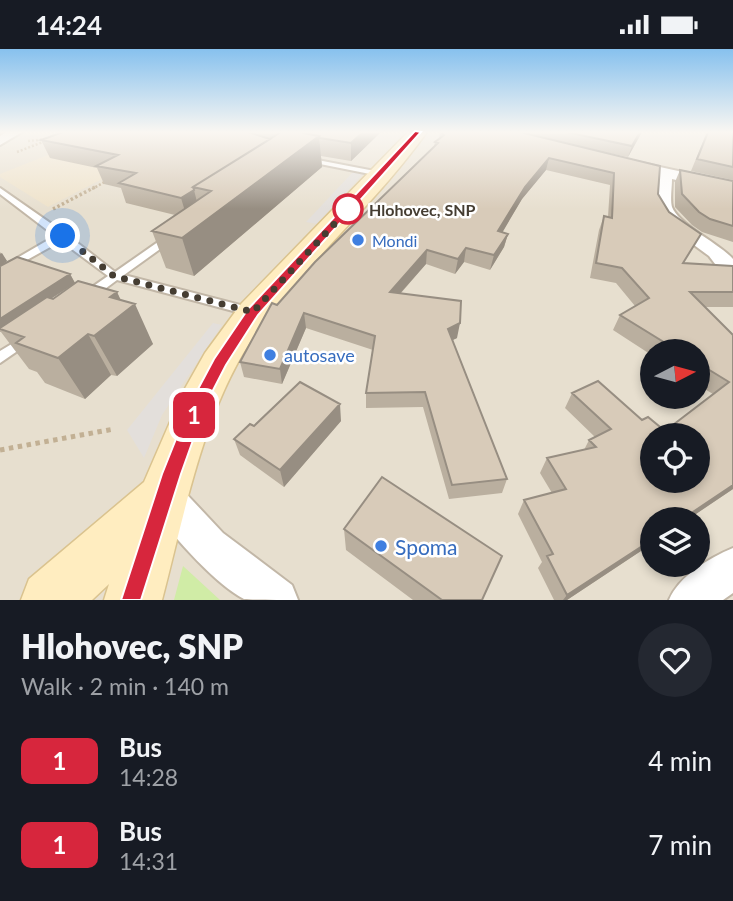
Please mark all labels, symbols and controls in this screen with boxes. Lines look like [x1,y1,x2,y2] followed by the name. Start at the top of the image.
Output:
[35,9,102,41] text: 14:24
[333,194,363,224] marker: Hlohovec, SNP
[369,200,476,219] place label: Hlohovec, SNP
[45,218,80,253] your location
[372,231,417,250] place label: Mondi
[350,232,366,248] marker: Mondi
[640,339,710,409] north arrow
[640,339,710,577] map controls
[284,344,355,366] place label: autosave
[262,347,278,363] marker: autosave
[171,392,217,438] line badge: 1
[187,400,201,429] text: 1
[640,423,710,493] button: locate
[640,507,710,577] button: layers
[395,534,458,559] place label: Spoma
[373,538,389,554] marker: Spoma
[638,623,712,697] button: heart
[21,626,243,666] text: Hlohovec, SNP
[21,672,229,700] text: Walk · 2 min · 140 m
[119,731,162,763] text: Bus
[648,745,712,777] text: 4 min
[53,746,66,775] text: 1
[119,763,178,791] text: 14:28
[119,815,162,847] text: Bus
[648,829,712,861] text: 7 min
[53,830,66,859] text: 1
[119,847,178,875] text: 14:31

